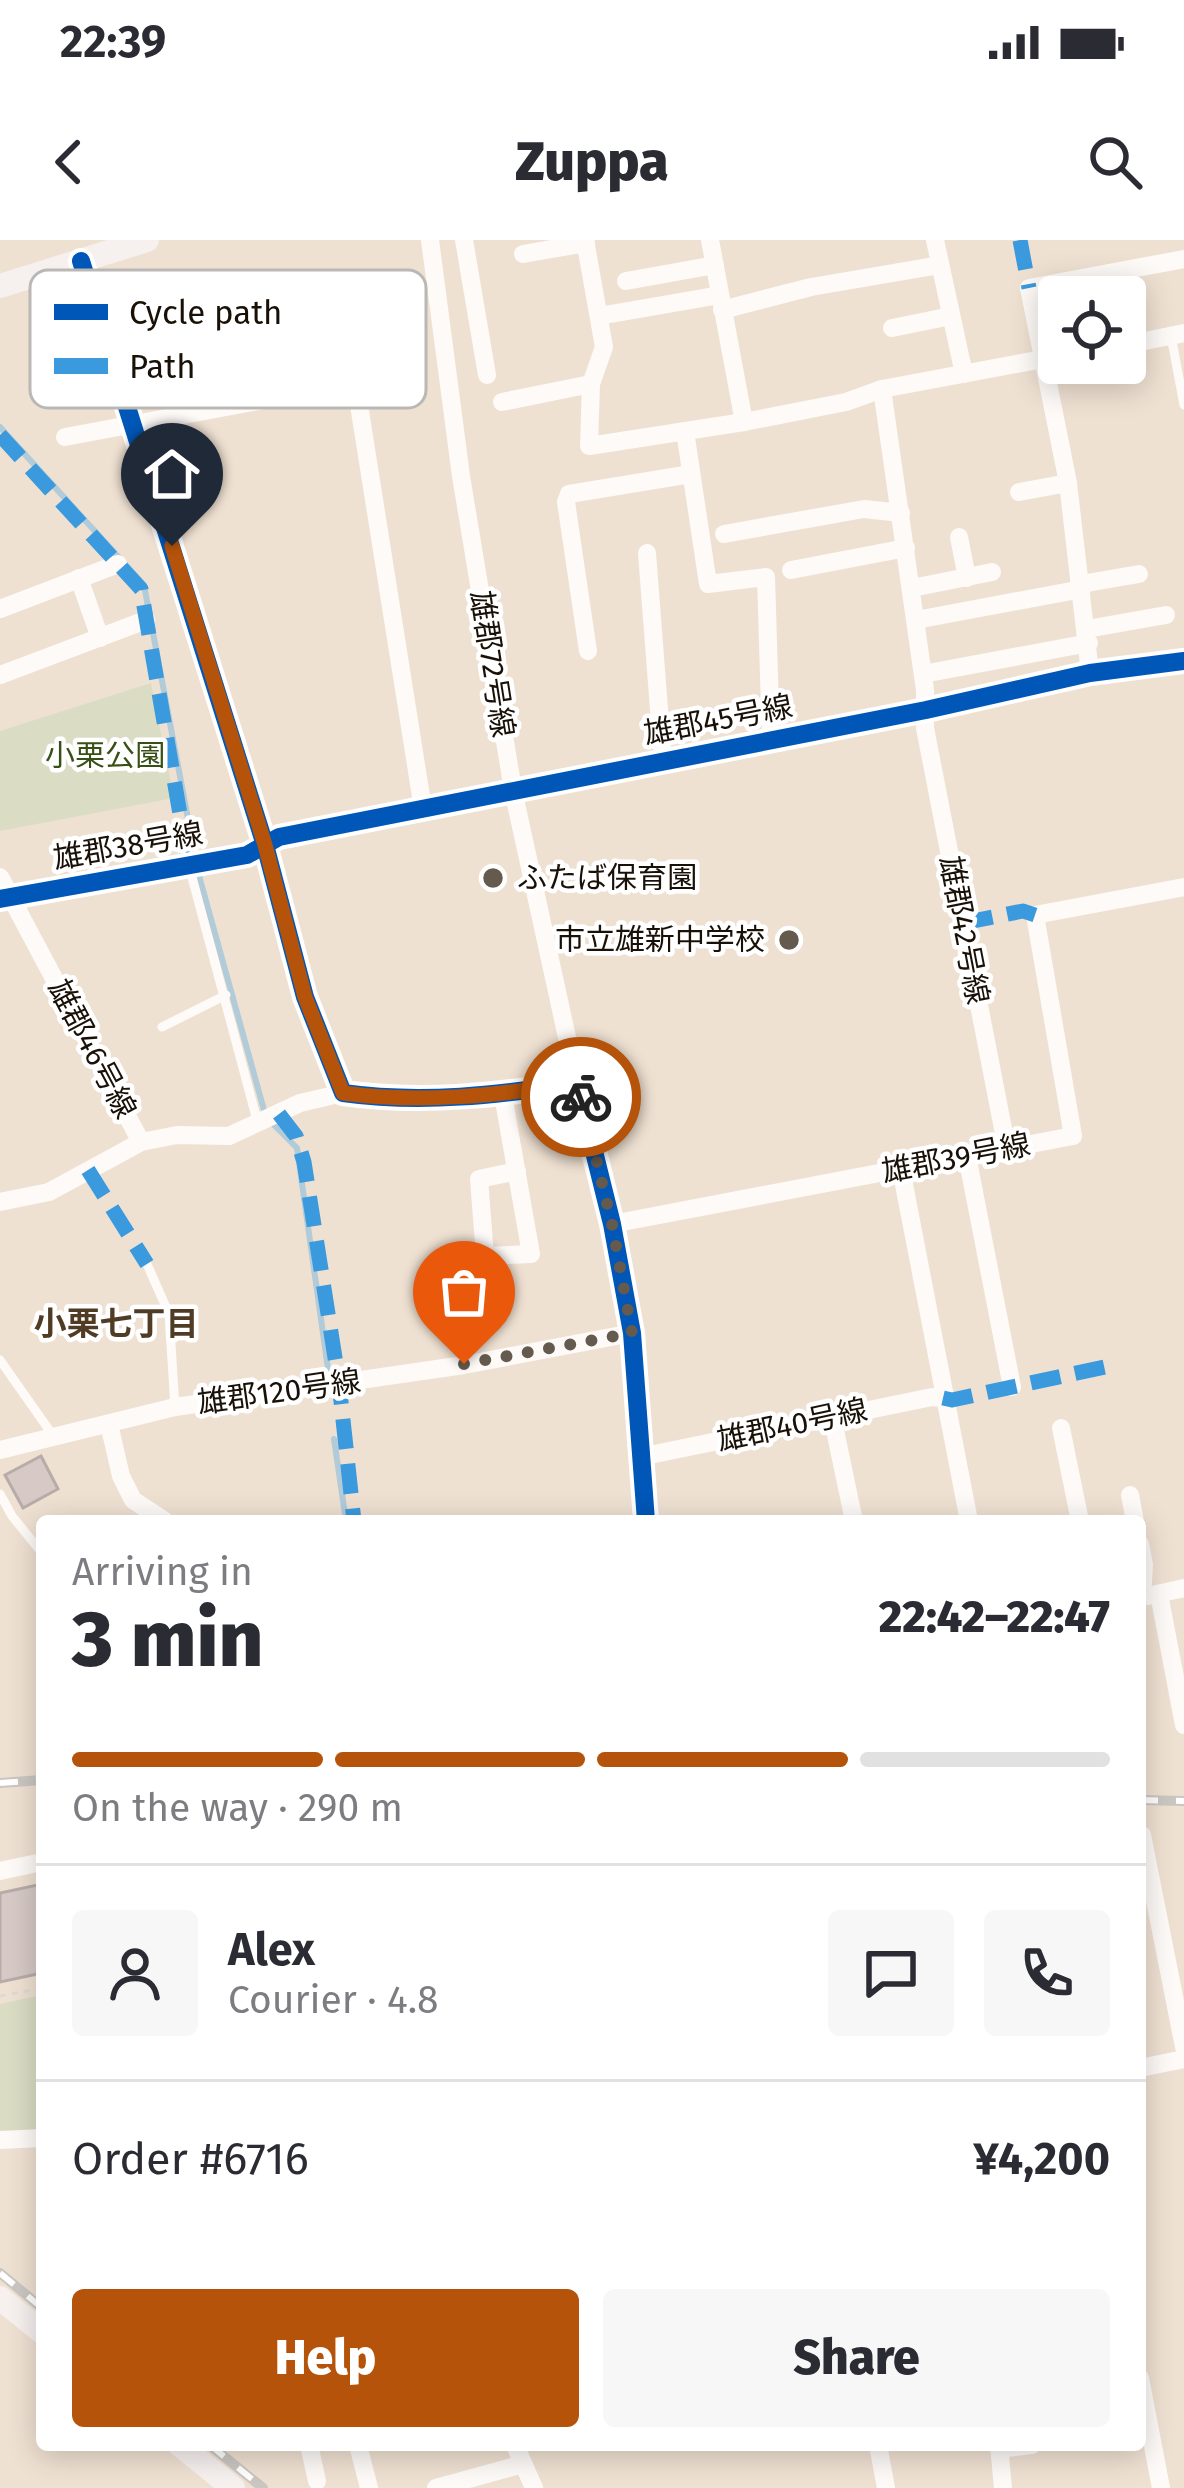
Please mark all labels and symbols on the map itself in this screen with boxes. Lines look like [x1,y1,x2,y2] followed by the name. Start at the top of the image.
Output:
[30,270,426,408] legend
[129,293,282,333] text: Cycle path
[129,347,196,387] text: Path
[121,423,223,546] pin
[463,588,521,740] street label: 雄郡72号線
[641,688,795,752] street label: 雄郡45号線
[45,738,165,774] park label: 小栗公園
[50,815,206,877] street label: 雄郡38号線
[932,853,996,1007] street label: 雄郡42号線
[517,860,697,896] place label: ふたば保育園
[480,865,506,891] marker: ふたば保育園
[555,922,765,958] place label: 市立雄新中学校
[776,927,802,953] marker: 市立雄新中学校
[40,973,144,1125] street label: 雄郡46号線
[521,1037,641,1157] courier
[879,1126,1033,1190] street label: 雄郡39号線
[413,1241,515,1364] pin
[34,1304,199,1344] district label: 小栗七丁目
[195,1363,363,1421] street label: 雄郡120号線
[714,1392,870,1458] street label: 雄郡40号線

